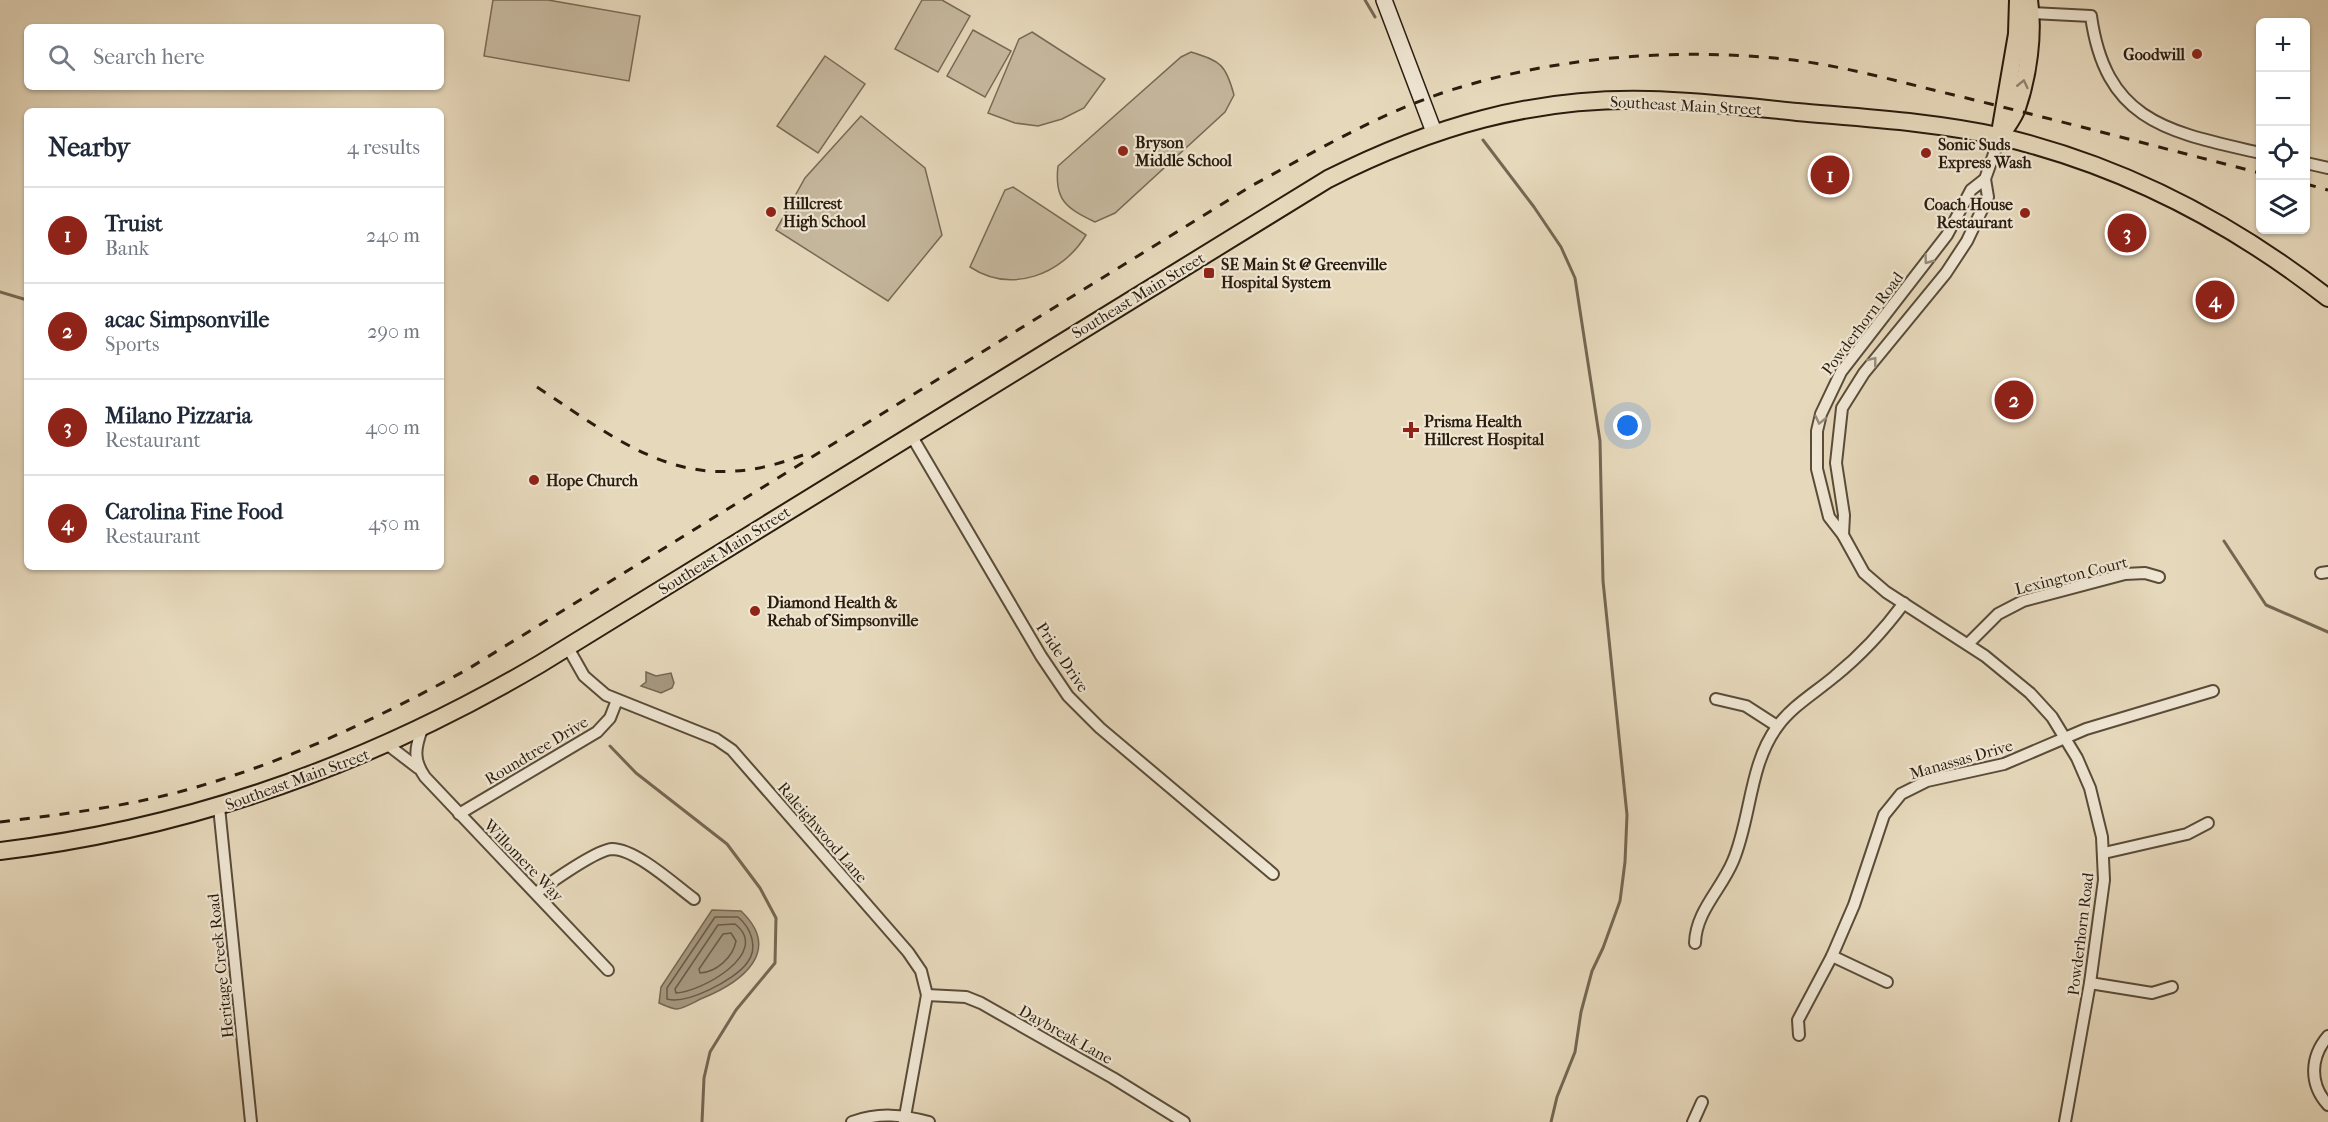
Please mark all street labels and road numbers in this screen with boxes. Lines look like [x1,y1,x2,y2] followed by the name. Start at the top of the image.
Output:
[1610,92,1763,119] street label: Southeast Main Street
[1068,248,1209,343] street label: Southeast Main Street
[1818,268,1907,379] street label: Powderhorn Road
[655,502,794,599] street label: Southeast Main Street
[2013,552,2130,599] street label: Lexington Court
[1032,619,1093,696] street label: Pride Drive
[481,712,591,789] street label: Roundtree Drive
[1907,736,2015,783] street label: Manassas Drive
[223,744,372,814] street label: Southeast Main Street
[774,778,872,887] street label: Raleighwood Lane
[479,815,568,906] street label: Willomere Way
[2064,871,2098,997] street label: Powderhorn Road
[203,892,238,1039] street label: Heritage Creek Road
[1016,1001,1116,1068] street label: Daybreak Lane

